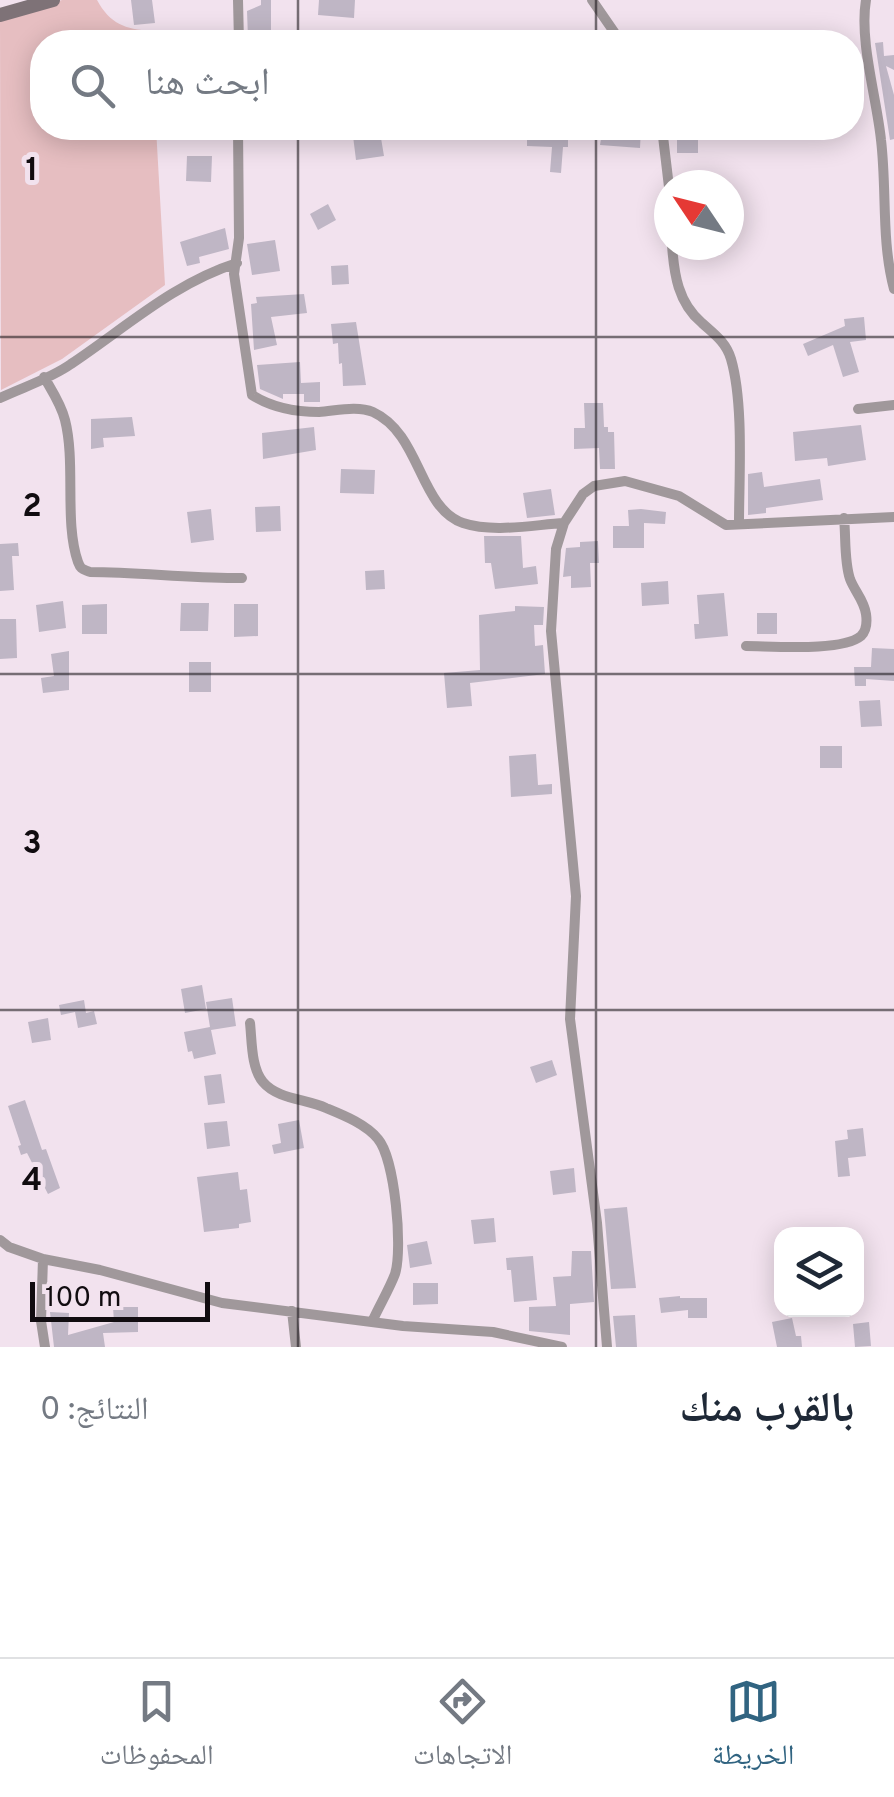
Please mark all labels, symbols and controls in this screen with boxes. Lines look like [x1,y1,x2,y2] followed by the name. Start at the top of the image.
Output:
[30,30,864,140] search box
[65,58,120,113] icon: search
[145,60,270,109] text: ابحث هنا
[26,152,38,192] text: 1
[654,170,744,260] north arrow
[22,488,42,528] text: 2
[22,825,42,865] text: 3
[22,1162,42,1202] text: 4
[774,1227,864,1317] map controls
[774,1227,864,1317] button: layers
[30,1277,210,1322] scale bar
[45,1281,121,1317] text: 100 m
[680,1384,854,1437] text: بالقرب منك
[40,1391,149,1431] text: النتائج: 0
[100,1674,214,1782] tab: المحفوظات
[413,1674,512,1782] tab: الاتجاهات
[712,1674,794,1782] tab: الخريطة

